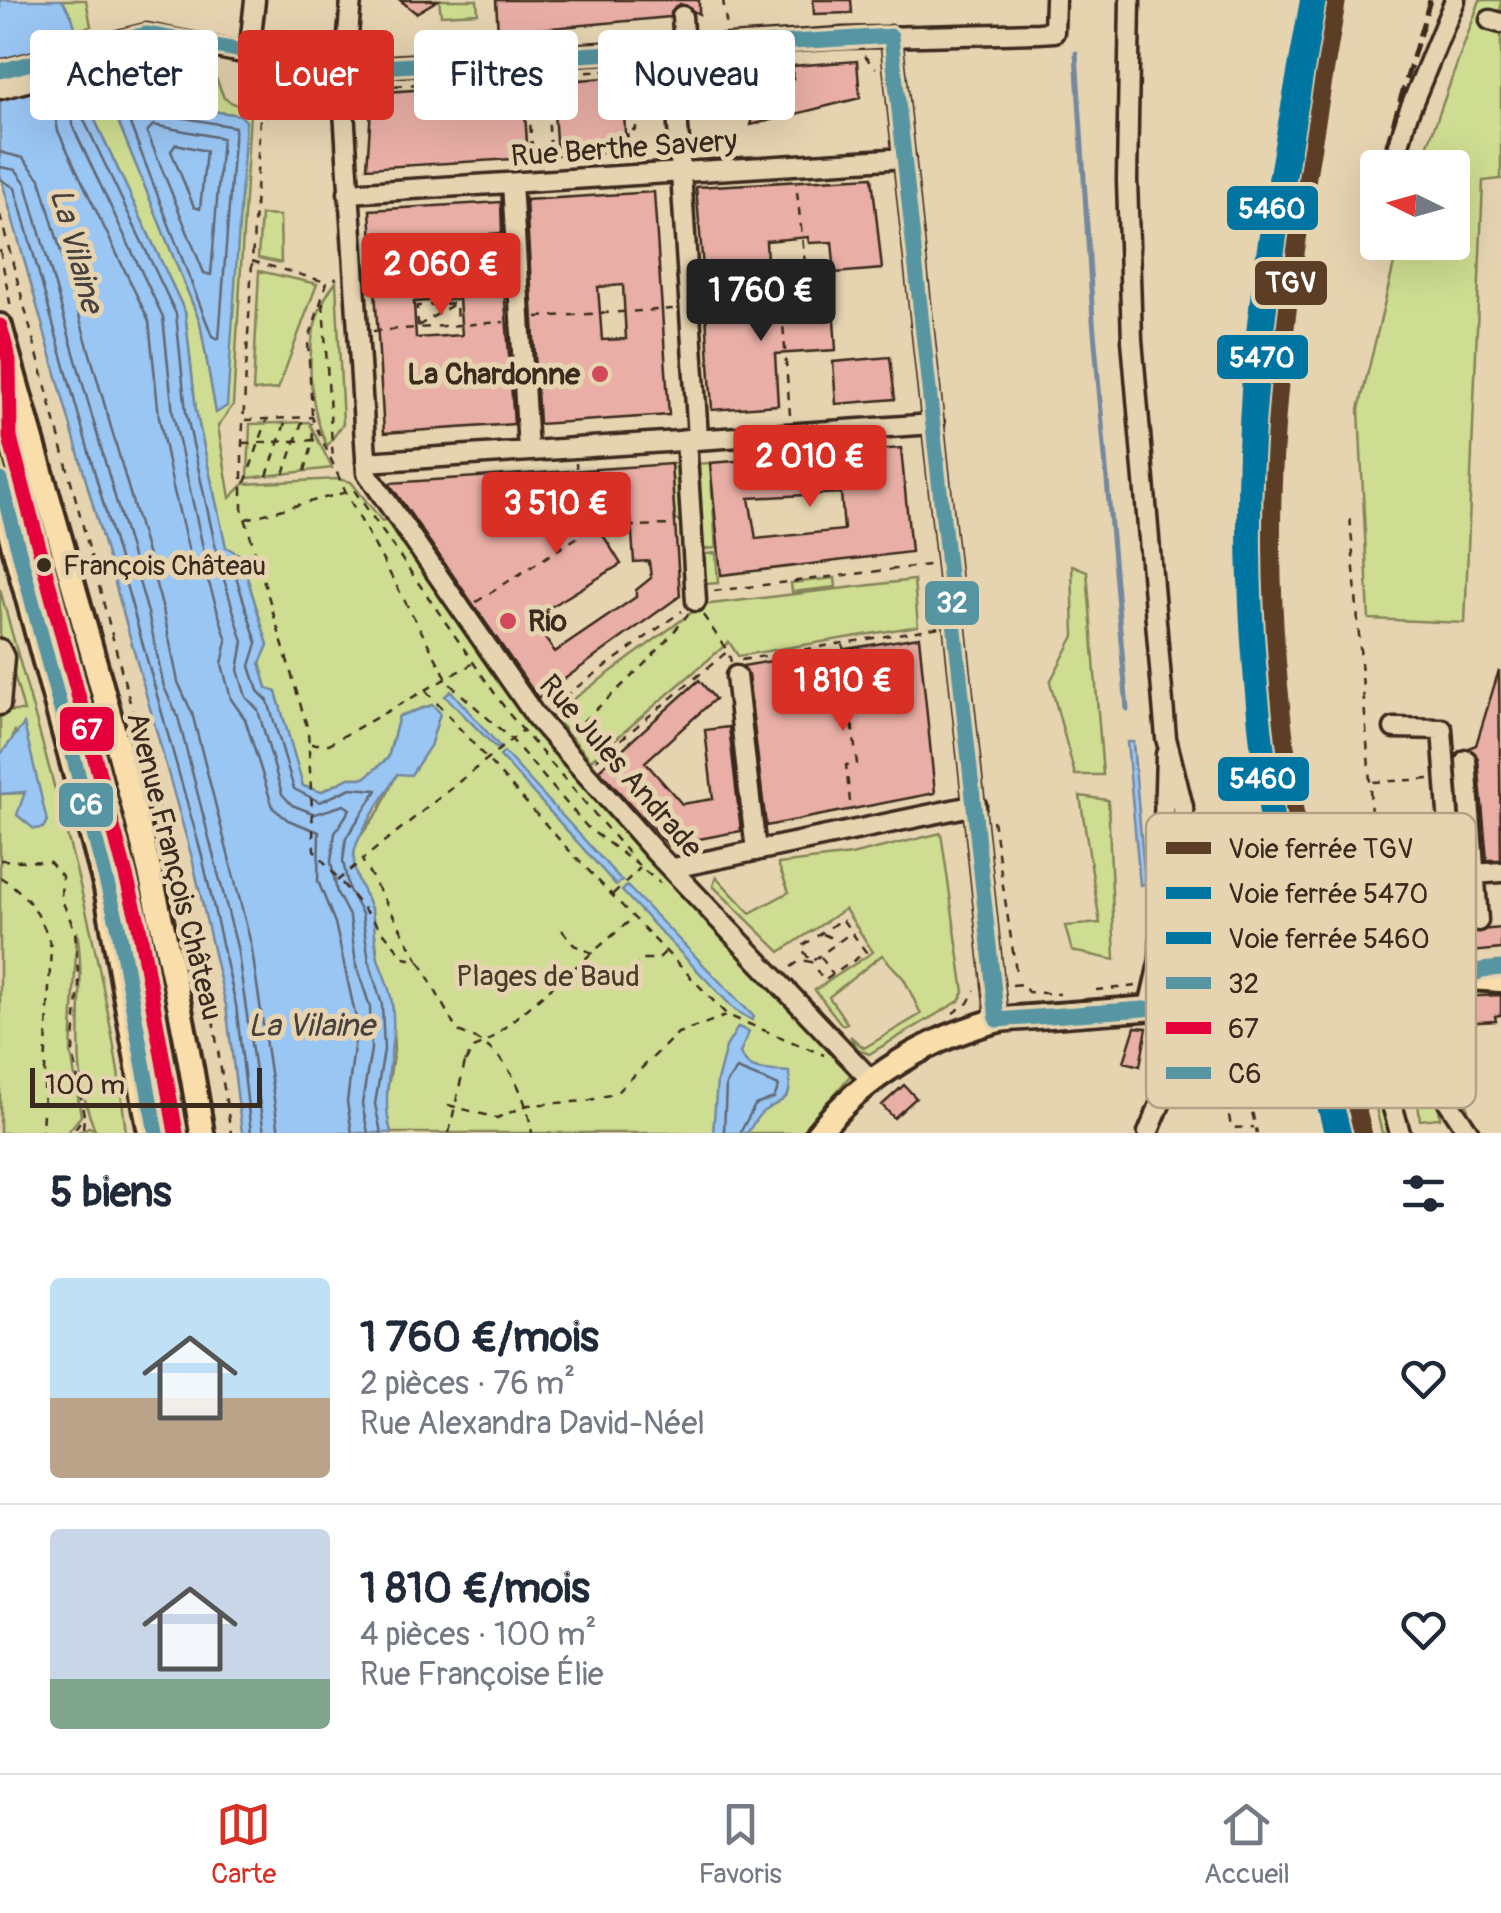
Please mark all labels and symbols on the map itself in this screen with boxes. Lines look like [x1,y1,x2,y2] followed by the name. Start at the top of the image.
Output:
[510,122,739,175] street label: Rue Berthe Savery
[1360,150,1470,260] north arrow
[40,184,113,320] water label: La Vilaine
[1225,184,1320,232] line badge: 5460
[1239,192,1305,227] text: 5460
[349,233,533,318] pin: 2 060 €
[669,259,853,344] pin: 1 760 €
[1253,259,1329,307] line badge: TGV
[1265,266,1316,301] text: TGV
[1215,333,1310,381] line badge: 5470
[1229,341,1295,376] text: 5470
[407,356,581,393] place label: La Chardonne
[589,363,611,385] marker: La Chardonne
[718,425,902,510] pin: 2 010 €
[464,472,648,557] pin: 3 510 €
[63,549,266,584] place label: François Château
[34,555,54,575] marker: François Château
[923,579,981,627] line badge: 32
[936,586,968,621] text: 32
[528,603,567,640] place label: Rio
[497,610,519,632] marker: Rio
[751,649,935,734] pin: 1 810 €
[531,667,710,866] street label: Rue Jules Andrade
[58,705,116,753] line badge: 67
[118,708,231,1024] street label: Avenue François Château
[72,713,103,748] text: 67
[1216,755,1311,803] line badge: 5460
[1230,762,1296,797] text: 5460
[57,781,115,829] line badge: C6
[69,788,103,823] text: C6
[1146,813,1476,1108] legend
[1228,832,1414,867] text: Voie ferrée TGV
[1228,877,1428,912] text: Voie ferrée 5470
[1228,922,1430,957] text: Voie ferrée 5460
[456,958,640,995] park label: Plages de Baud
[1228,967,1259,1002] text: 32
[248,1006,377,1046] water label: La Vilaine
[1228,1012,1259,1047] text: 67
[1228,1057,1262,1092] text: C6
[30,1063,262,1108] scale bar

